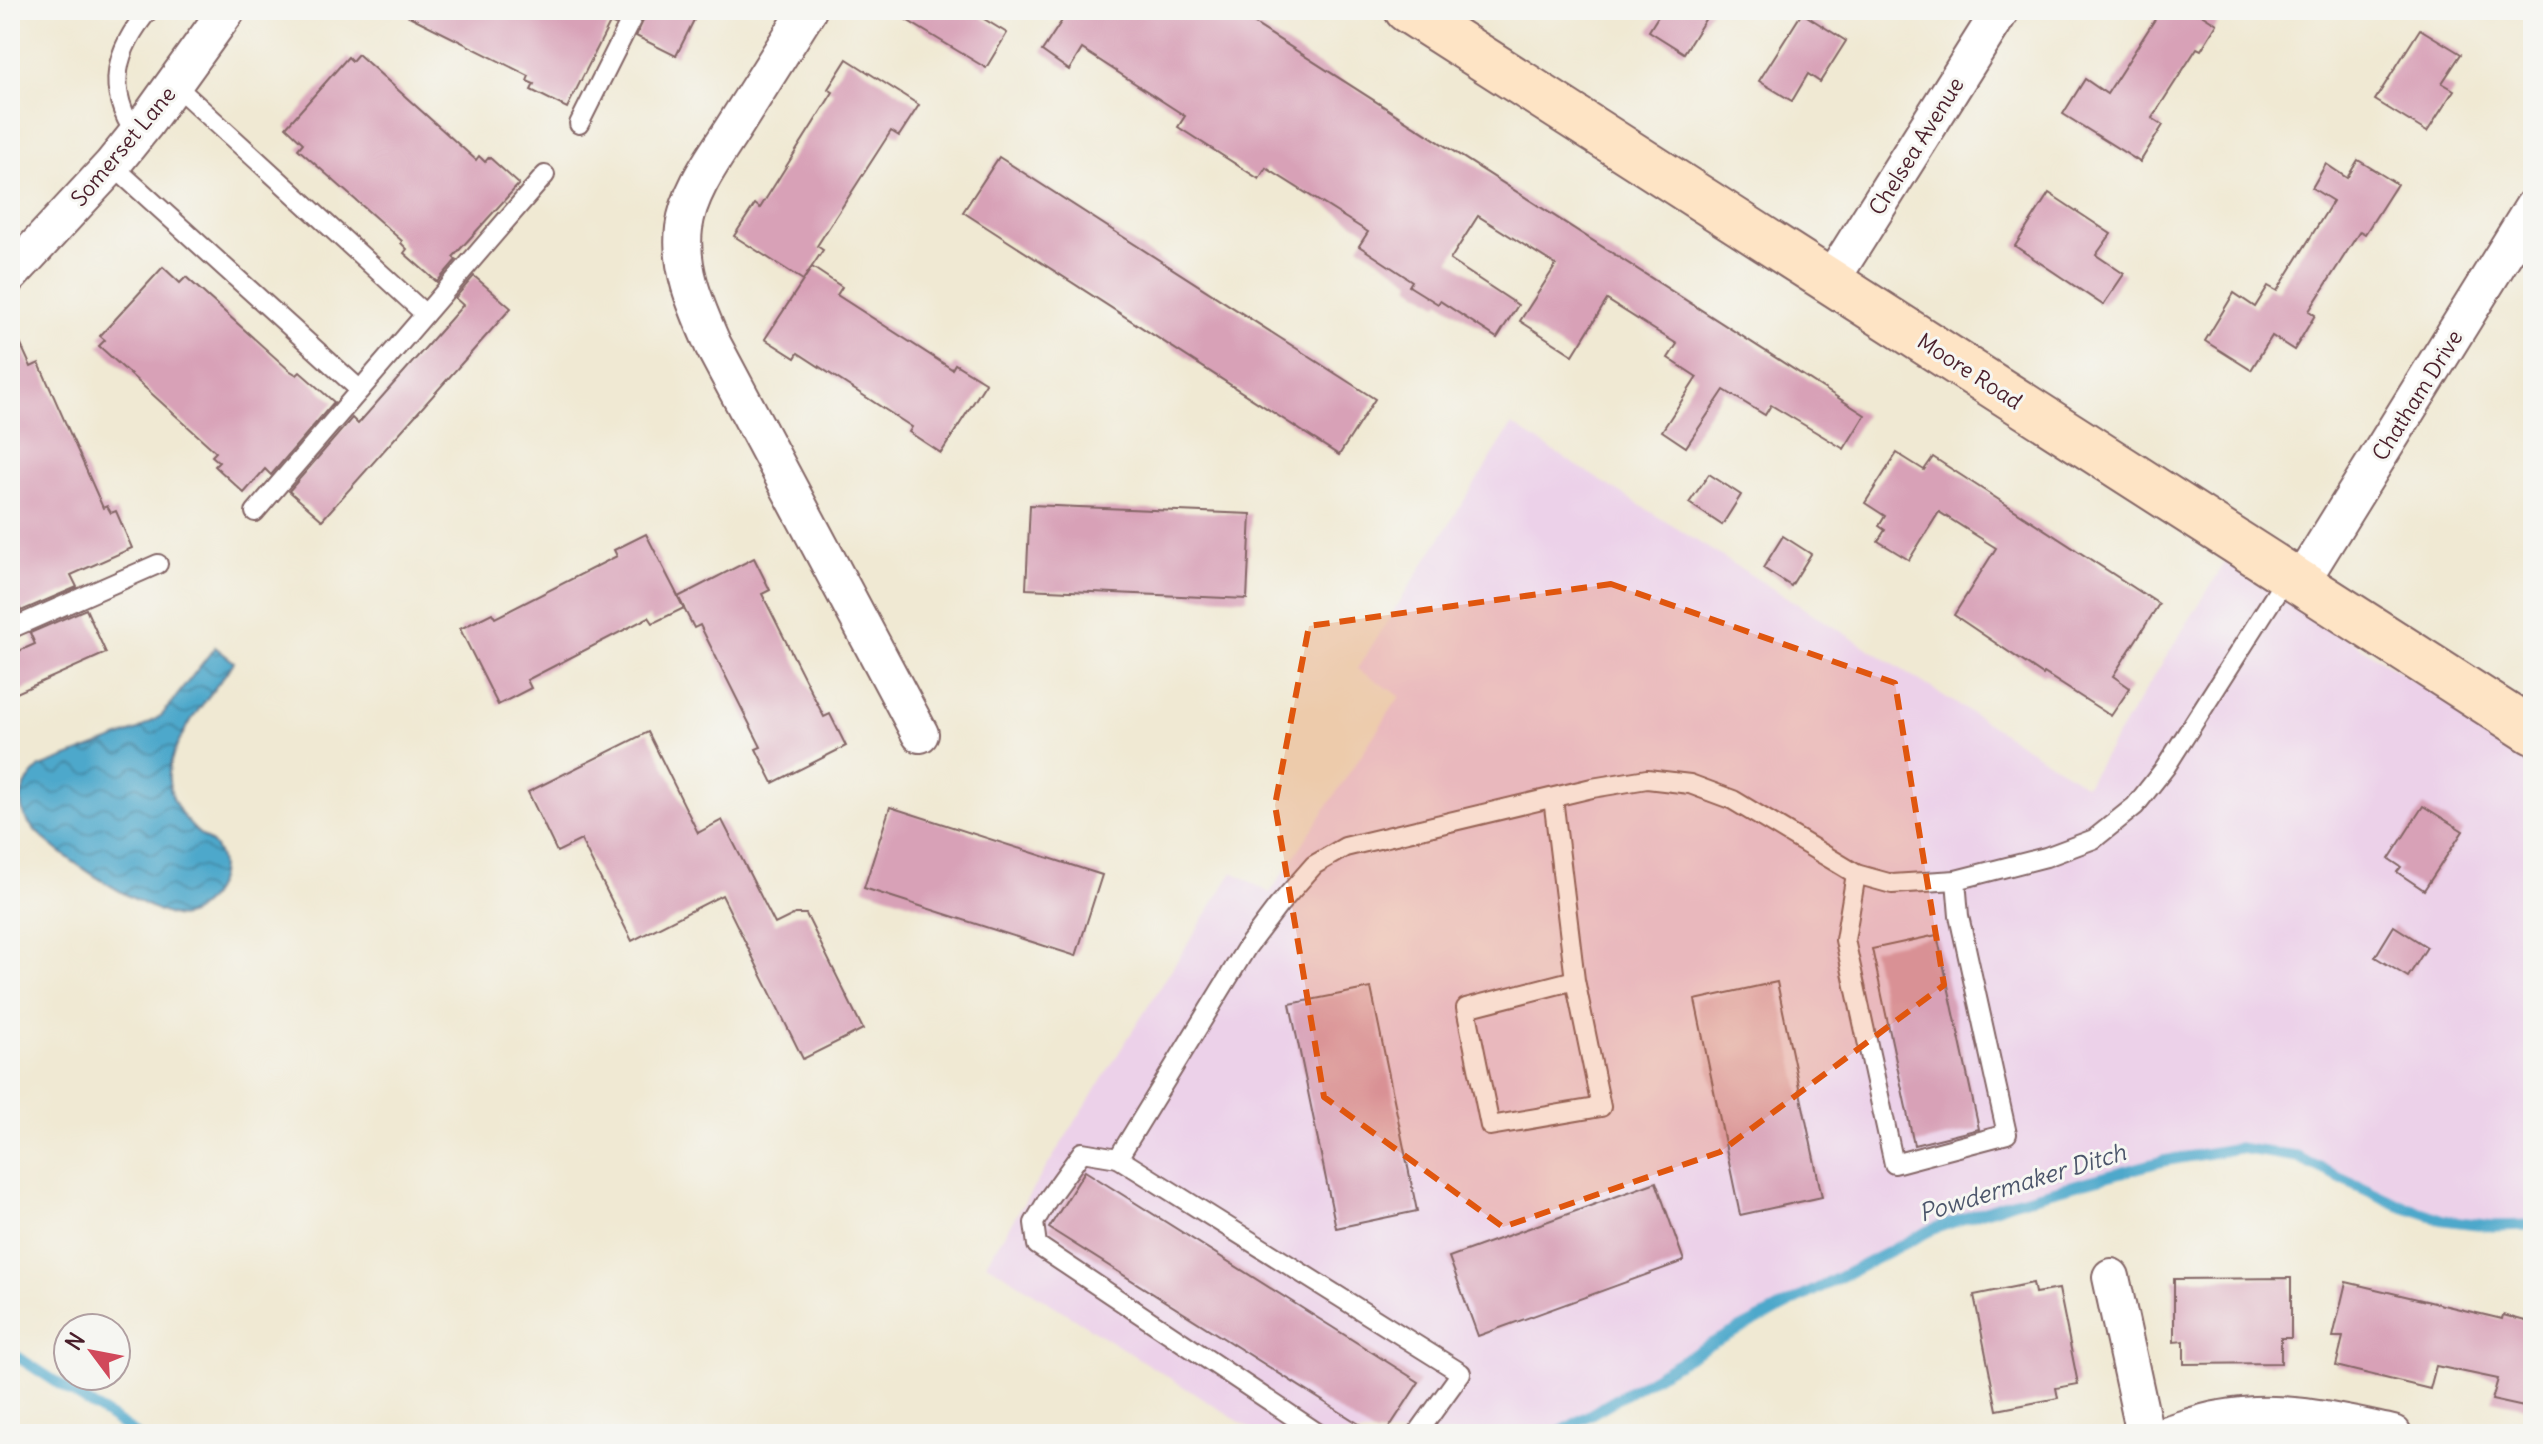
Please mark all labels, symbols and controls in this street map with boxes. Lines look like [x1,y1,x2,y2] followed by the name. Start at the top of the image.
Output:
[1862,72,1970,220] street label: Chelsea Avenue
[65,80,181,212] street label: Somerset Lane
[2366,324,2468,466] street label: Chatham Drive
[1912,327,2028,415] street label: Moore Road
[1915,1136,2130,1228] water label: Powdermaker Ditch
[52,1312,132,1392] north arrow
[59,1328,91,1355] text: N

